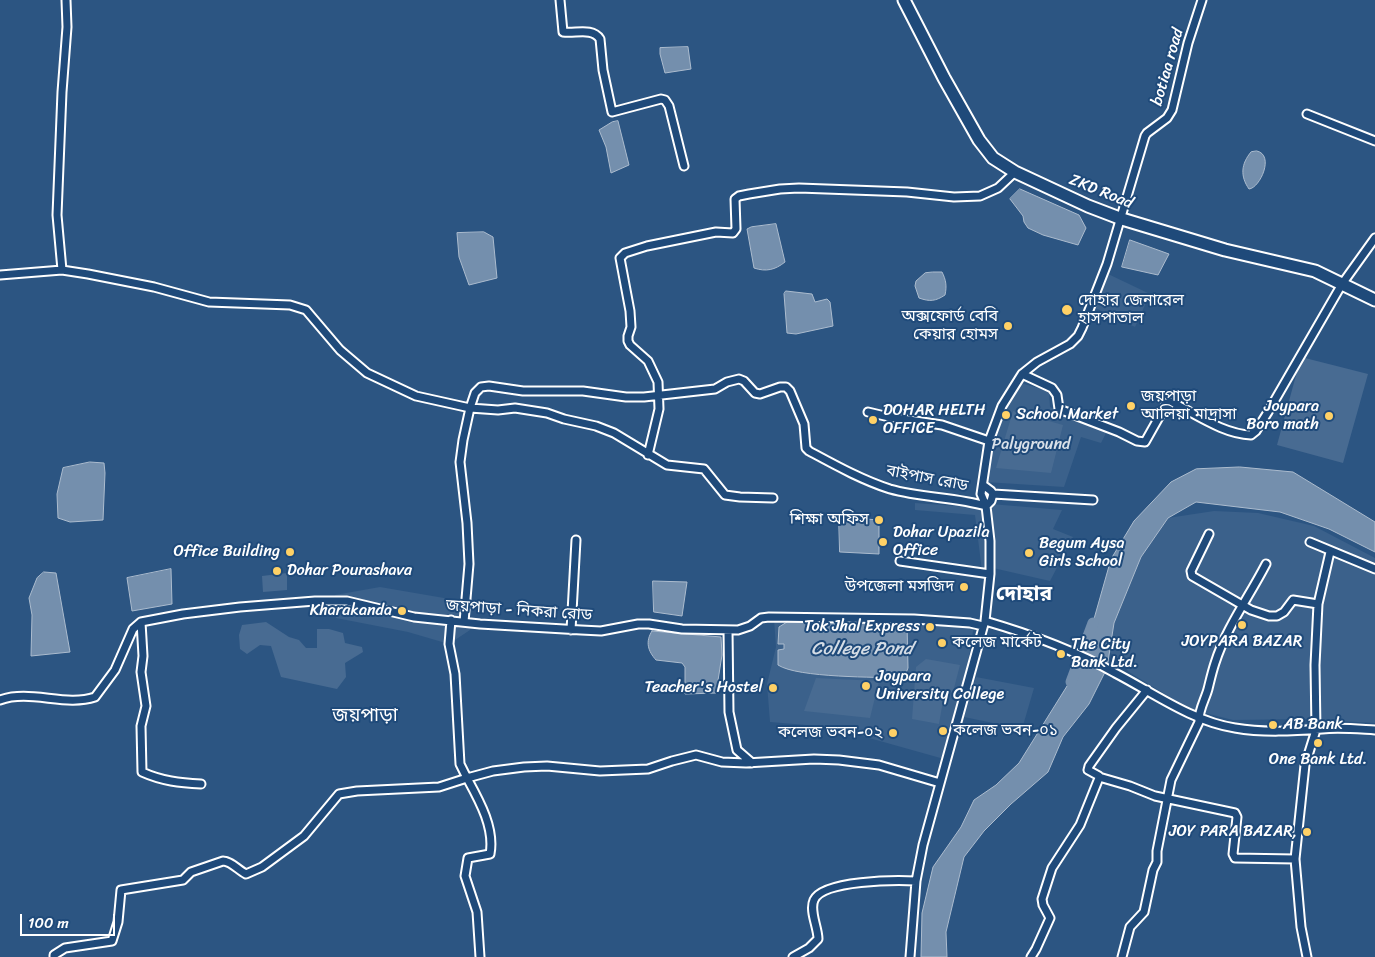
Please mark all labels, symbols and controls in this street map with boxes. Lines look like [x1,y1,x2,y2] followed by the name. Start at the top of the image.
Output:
[1148,26,1188,108] street label: botiaa road
[1066,171,1136,213] street label: ZKD Road
[1078,291,1184,329] place label: দোহার জেনারেল হাসপাতাল
[1060,303,1074,317] marker: দোহার জেনারেল হাসপাতাল
[901,307,998,345] place label: অক্সফোর্ড বেবি কেয়ার হোমস
[1002,320,1014,332] marker: অক্সফোর্ড বেবি কেয়ার হোমস
[1141,387,1236,425] place label: জয়পাড়া আলিয়া মাদ্রাসা
[1246,397,1319,435] place label: Joypara Boro math
[1125,400,1137,412] marker: জয়পাড়া আলিয়া মাদ্রাসা
[883,401,985,439] place label: DOHAR HELTH OFFICE
[1016,405,1118,425] place label: School Market
[1000,409,1012,421] marker: School Market
[1323,410,1335,422] marker: Joypara Boro math
[867,414,879,426] marker: DOHAR HELTH OFFICE
[991,435,1071,455] park label: Palyground
[884,462,970,496] street label: বাইপাস রোড
[790,510,869,530] place label: শিক্ষা অফিস
[873,514,885,526] marker: শিক্ষা অফিস
[893,523,990,561] place label: Dohar Upazila Office
[1039,534,1125,572] place label: Begum Aysa Girls School
[877,536,889,548] marker: Dohar Upazila Office
[173,542,280,562] place label: Office Building
[284,546,296,558] marker: Office Building
[1023,547,1035,559] marker: Begum Aysa Girls School
[287,561,412,581] place label: Dohar Pourashava
[271,565,283,577] marker: Dohar Pourashava
[845,577,954,597] place label: উপজেলা মসজিদ
[958,581,970,593] marker: উপজেলা মসজিদ
[996,582,1052,608] district label: দোহার
[445,596,593,626] street label: জয়পাড়া - নিকরা রোড
[310,601,392,621] place label: Kharakanda
[396,605,408,617] marker: Kharakanda
[804,617,920,637] place label: Tok Jhal Express
[1236,619,1248,631] marker: JOYPARA BAZAR
[924,621,936,633] marker: Tok Jhal Express
[1182,632,1302,652] place label: JOYPARA BAZAR
[952,633,1042,653] place label: কলেজ মার্কেট
[1071,635,1138,673] place label: The City Bank Ltd.
[936,637,948,649] marker: কলেজ মার্কেট
[811,638,913,660] water label: College Pond
[1055,648,1067,660] marker: The City Bank Ltd.
[876,667,1004,705] place label: Joypara University College
[645,678,763,698] place label: Teacher's Hostel
[860,680,872,692] marker: Joypara University College
[767,682,779,694] marker: Teacher's Hostel
[332,705,398,727] district label: জয়পাড়া
[1283,715,1343,735] place label: AB Bank
[1267,719,1279,731] marker: AB Bank
[953,721,1058,741] place label: কলেজ ভবন-০১
[778,723,883,743] place label: কলেজ ভবন-০২
[937,725,949,737] marker: কলেজ ভবন-০১
[887,727,899,739] marker: কলেজ ভবন-০২
[1312,737,1324,749] marker: One Bank Ltd.
[1269,750,1367,770] place label: One Bank Ltd.
[1169,822,1297,842] place label: JOY PARA BAZAR,
[1301,826,1313,838] marker: JOY PARA BAZAR,
[22,904,118,936] scale bar
[28,910,69,936] text: 100 m

